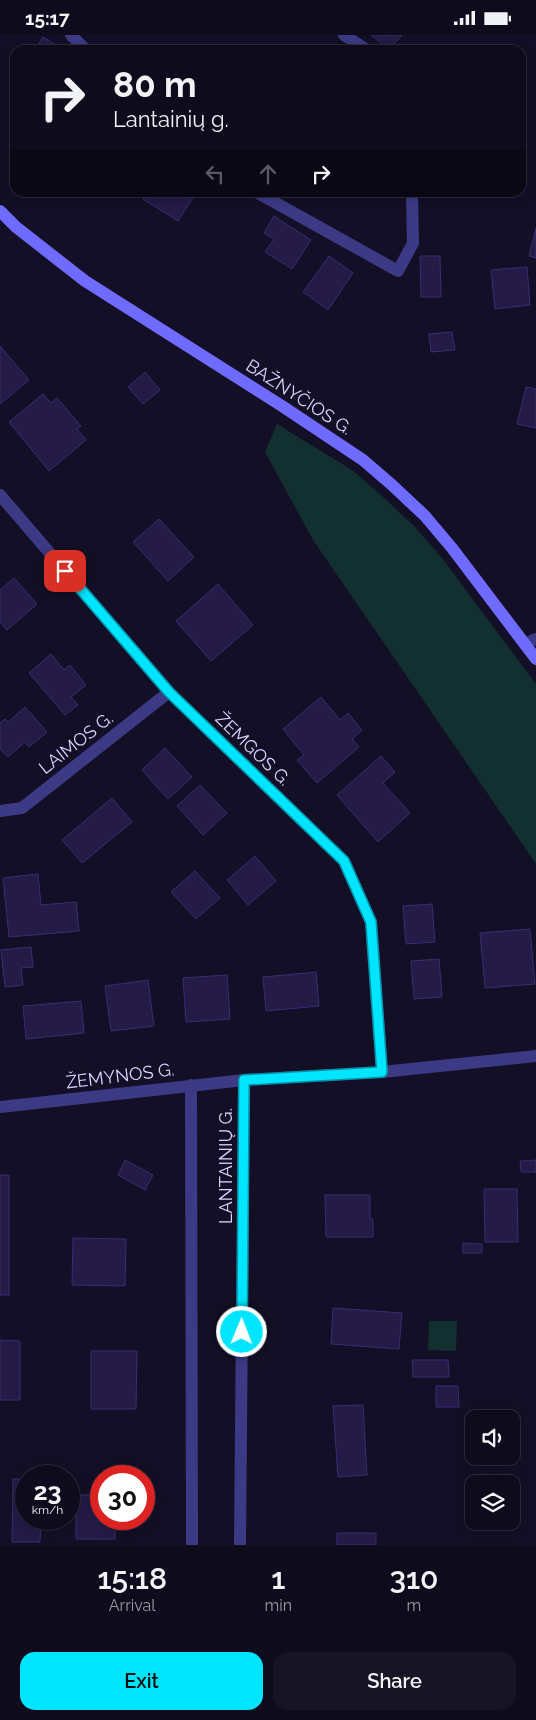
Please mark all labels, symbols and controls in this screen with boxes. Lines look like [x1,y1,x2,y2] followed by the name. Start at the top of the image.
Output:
[25,7,70,29] text: 15:17
[113,64,197,105] text: 80 m
[30,65,95,130] icon: right
[113,106,229,132] text: Lantainių g.
[201,160,229,188] icon: left
[254,160,282,188] icon: ahead
[307,160,335,188] icon: right
[242,354,357,439] street label: BAŽNYČIOS G.
[44,550,86,592] pin
[51,557,79,585] icon: arrive
[34,707,117,778] street label: LAIMOS G.
[211,707,296,790] street label: ŽEMGOS G.
[64,1057,175,1093] street label: ŽEMYNOS G.
[215,1108,236,1224] street label: LANTAINIŲ G.
[215,1305,267,1357] position arrow
[465,1410,520,1530] map controls
[465,1410,520,1465] button: sound
[90,1465,155,1530] speed limit sign: 30
[465,1475,520,1530] button: layers
[33,1476,62,1506] text: 23
[32,1503,63,1517] text: km/h
[97,1561,167,1596] text: 15:18
[271,1561,285,1596] text: 1
[389,1561,438,1596] text: 310
[109,1596,156,1615] text: Arrival
[264,1596,292,1615] text: min
[407,1596,421,1615] text: m
[20,1652,263,1710] button: Exit
[273,1652,516,1710] button: Share

